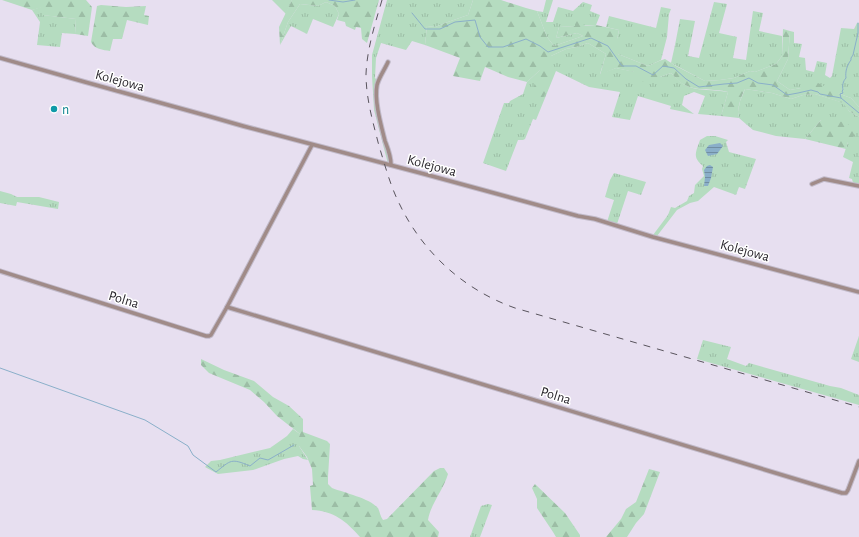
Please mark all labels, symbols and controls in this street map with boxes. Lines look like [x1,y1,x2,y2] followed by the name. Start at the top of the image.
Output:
[94,68,146,94] street label: Kolejowa
[62,103,69,117] place label: n
[49,104,59,114] marker: n
[406,153,458,179] street label: Kolejowa
[719,238,771,264] street label: Kolejowa
[107,289,141,311] street label: Polna
[539,385,573,407] street label: Polna

